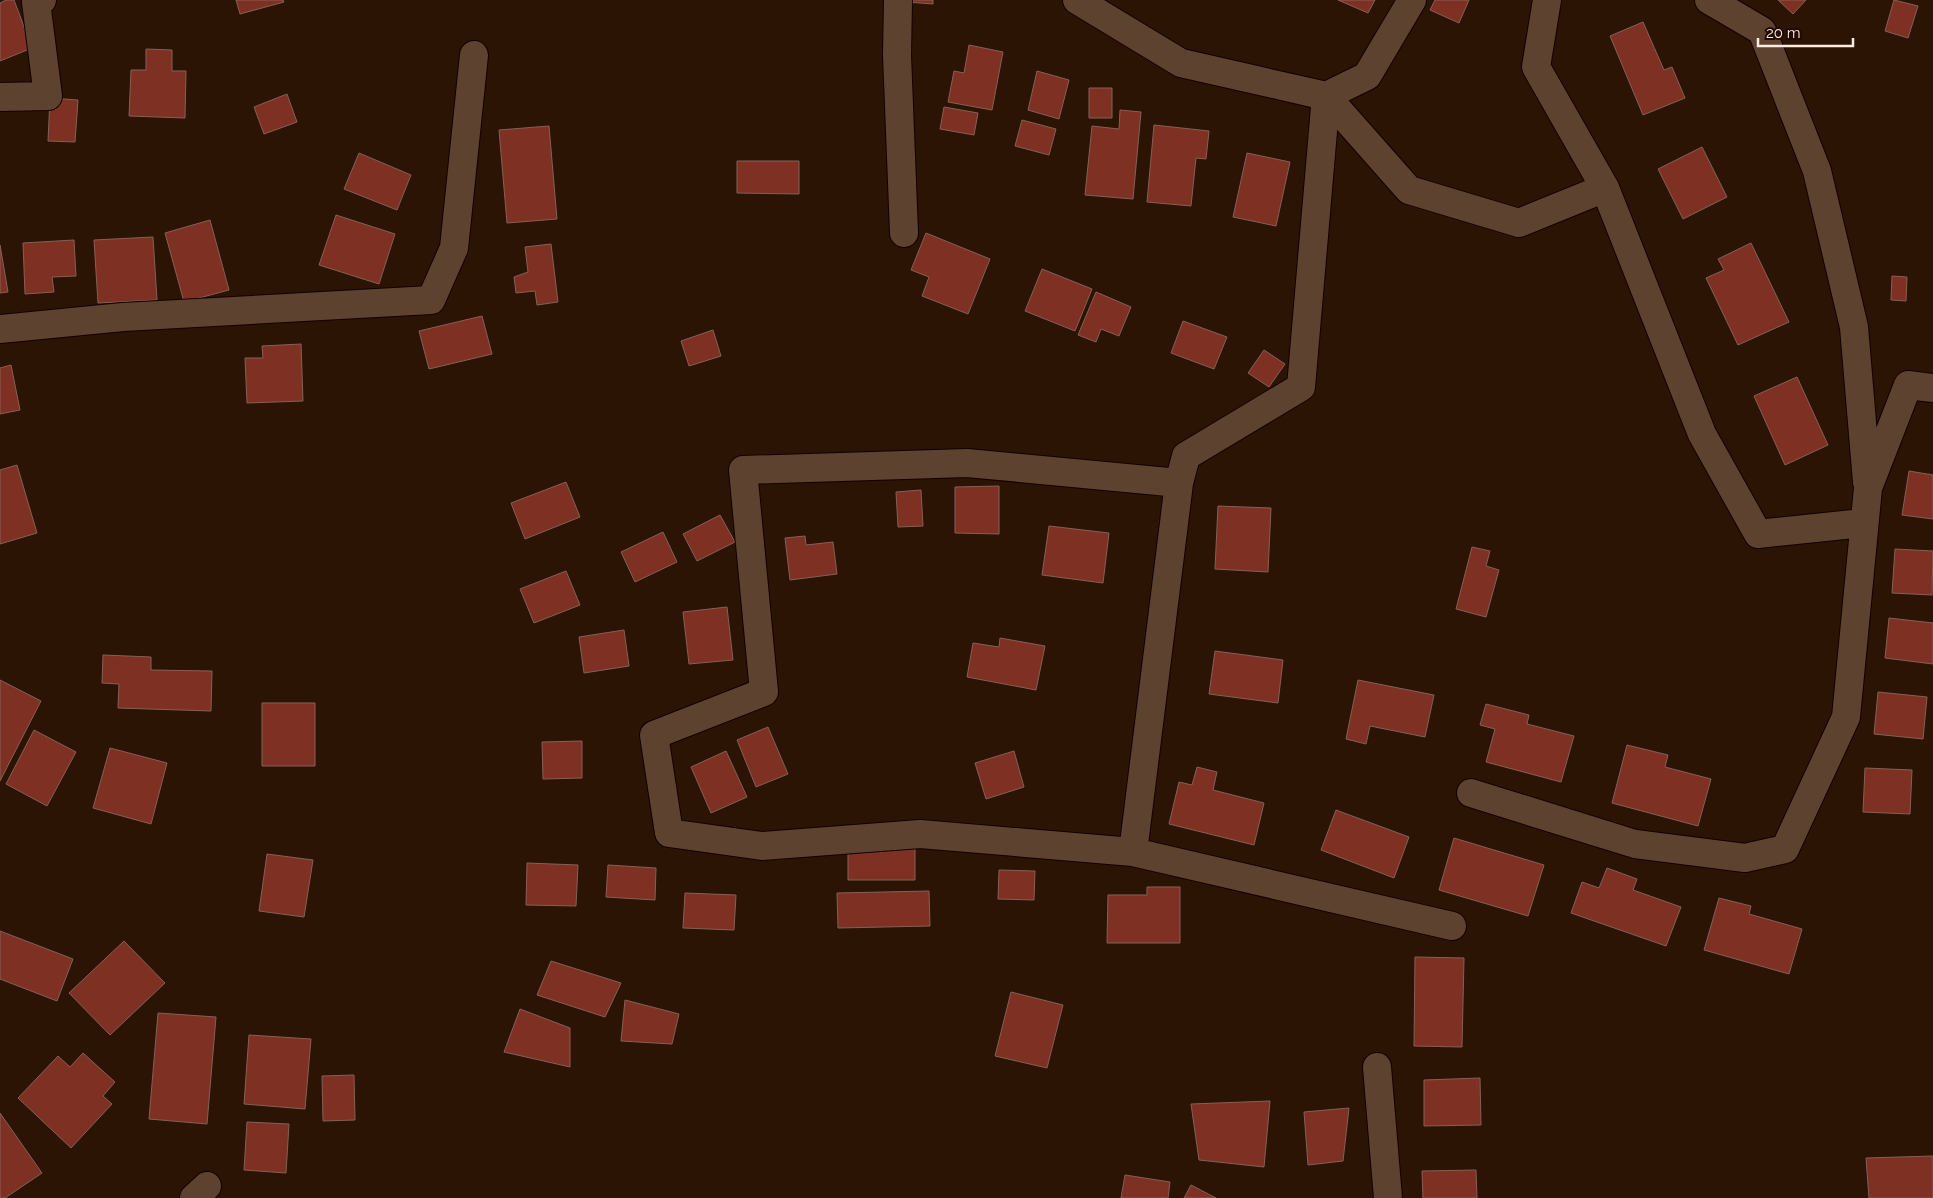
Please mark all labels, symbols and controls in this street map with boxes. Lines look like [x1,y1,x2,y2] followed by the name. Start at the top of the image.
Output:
[1758,15,1853,47] scale bar
[1766,24,1801,42] text: 20 m

